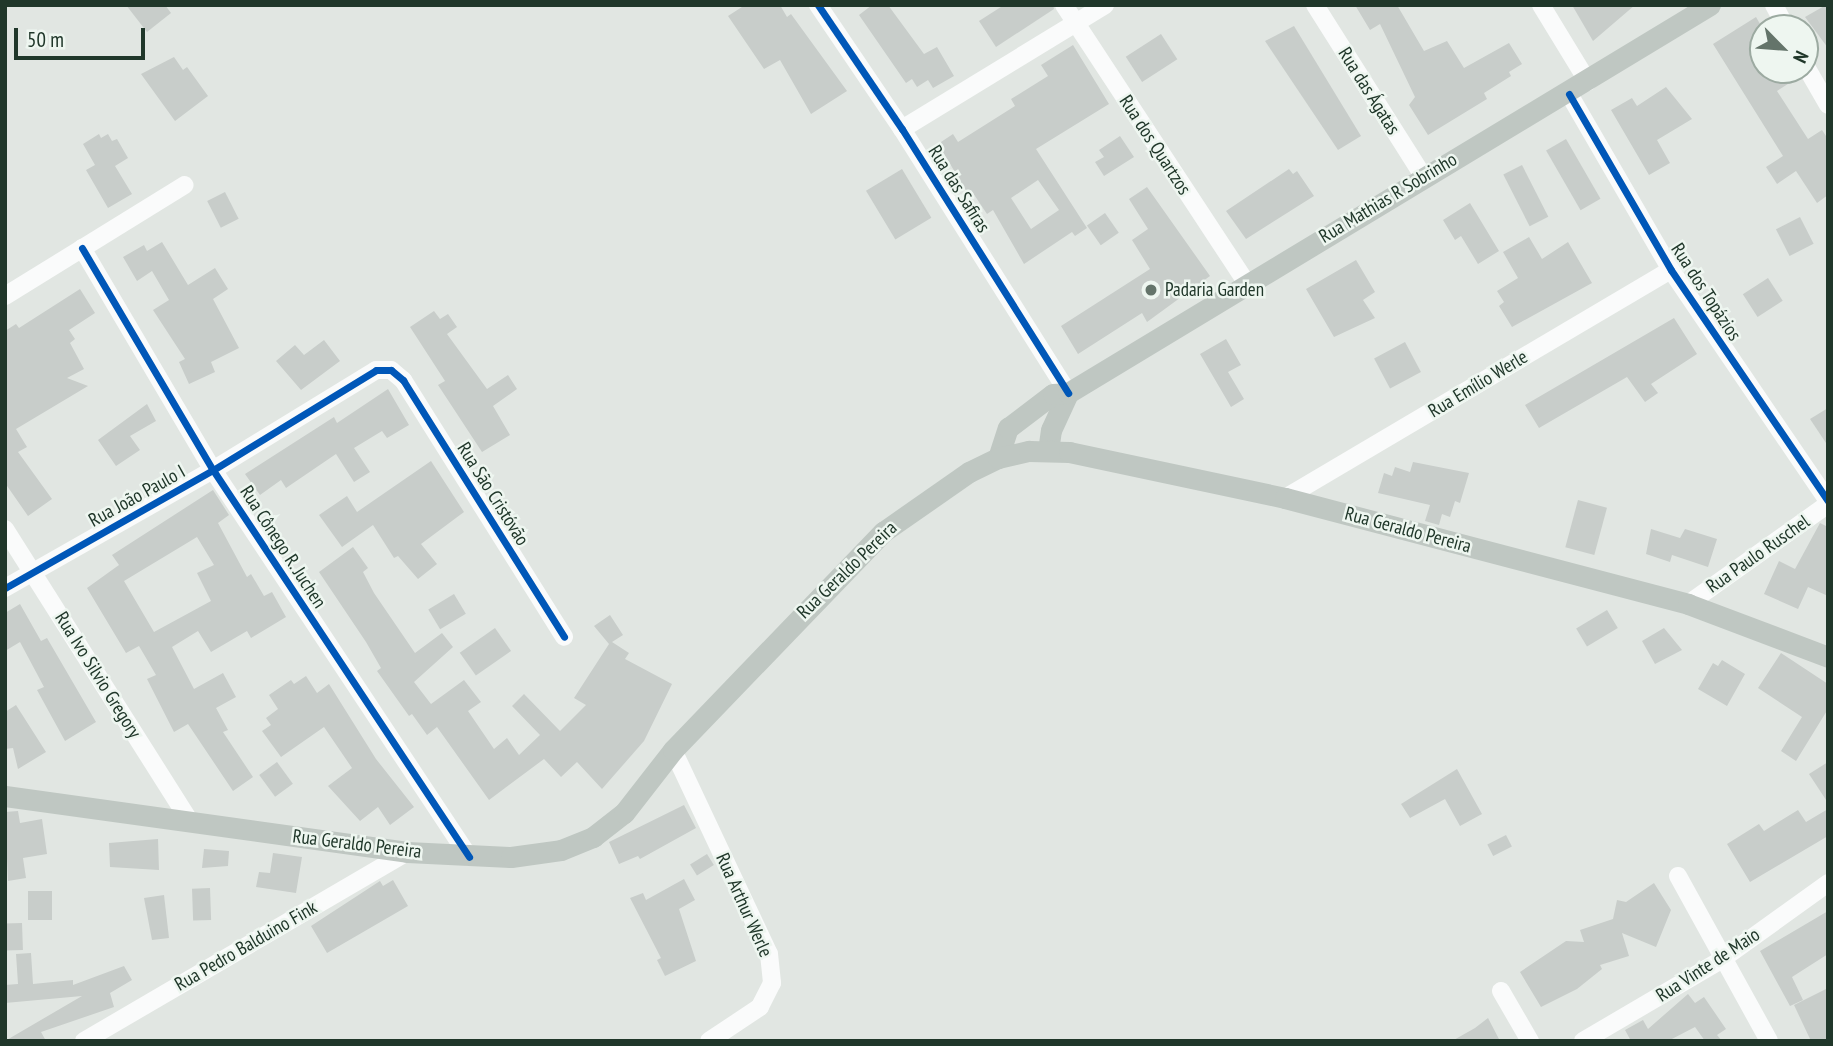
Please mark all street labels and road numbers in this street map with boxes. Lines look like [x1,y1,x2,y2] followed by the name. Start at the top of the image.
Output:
[1333,43,1405,139] street label: Rua das Ágatas
[1114,91,1196,199] street label: Rua dos Quartzos
[923,141,995,237] street label: Rua das Safiras
[1315,148,1461,248] street label: Rua Mathias R Sobrinho
[1666,239,1746,345] street label: Rua dos Topázios
[1424,345,1532,423] street label: Rua Emílio Werle
[452,438,534,550] street label: Rua São Cristóvão
[85,460,189,532] street label: Rua João Paulo I
[235,481,331,613] street label: Rua Cônego R. Juchen
[1342,502,1474,558] street label: Rua Geraldo Pereira
[1702,510,1814,598] street label: Rua Paulo Ruschel
[792,517,902,623] street label: Rua Geraldo Pereira
[50,608,146,742] street label: Rua Ivo Silvio Gregory
[291,825,423,863] street label: Rua Geraldo Pereira
[711,849,777,961] street label: Rua Arthur Werle
[171,896,321,996] street label: Rua Pedro Balduino Fink
[1652,923,1764,1007] street label: Rua Vinte de Maio

